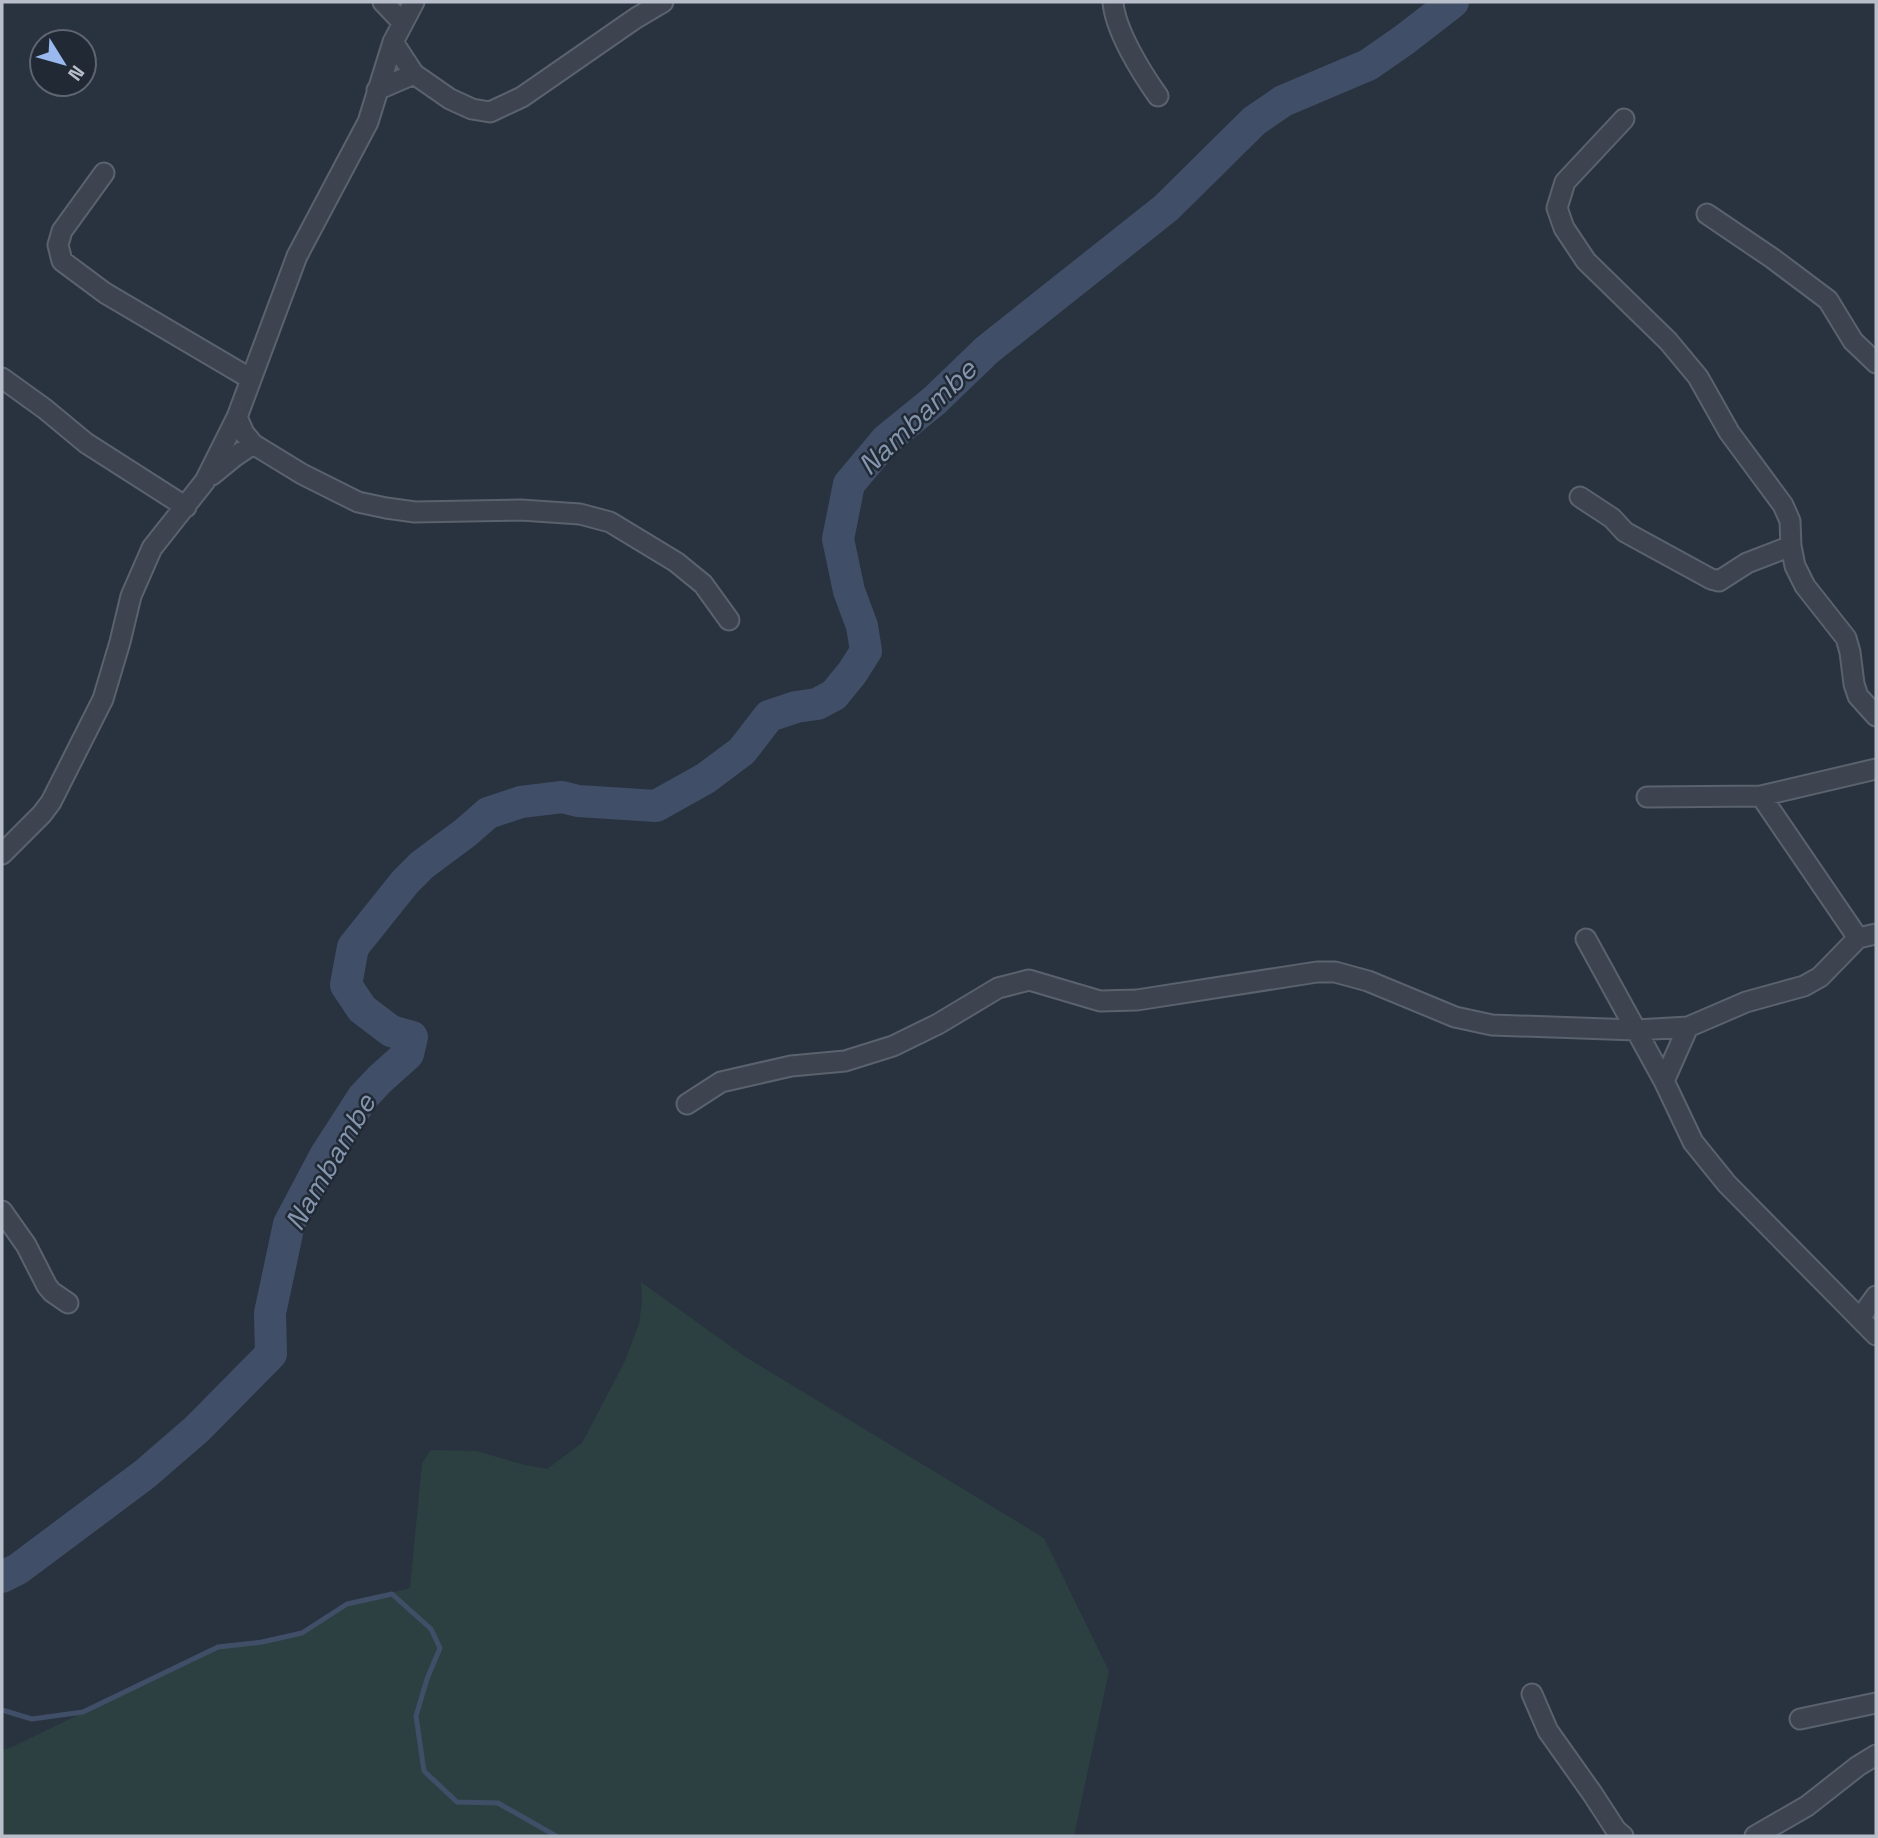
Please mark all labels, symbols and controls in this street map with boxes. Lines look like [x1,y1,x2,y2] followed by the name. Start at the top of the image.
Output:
[28,28,98,98] north arrow
[62,60,90,86] text: N
[850,350,985,483] water label: Nambambe
[277,1086,384,1237] water label: Nambambe

